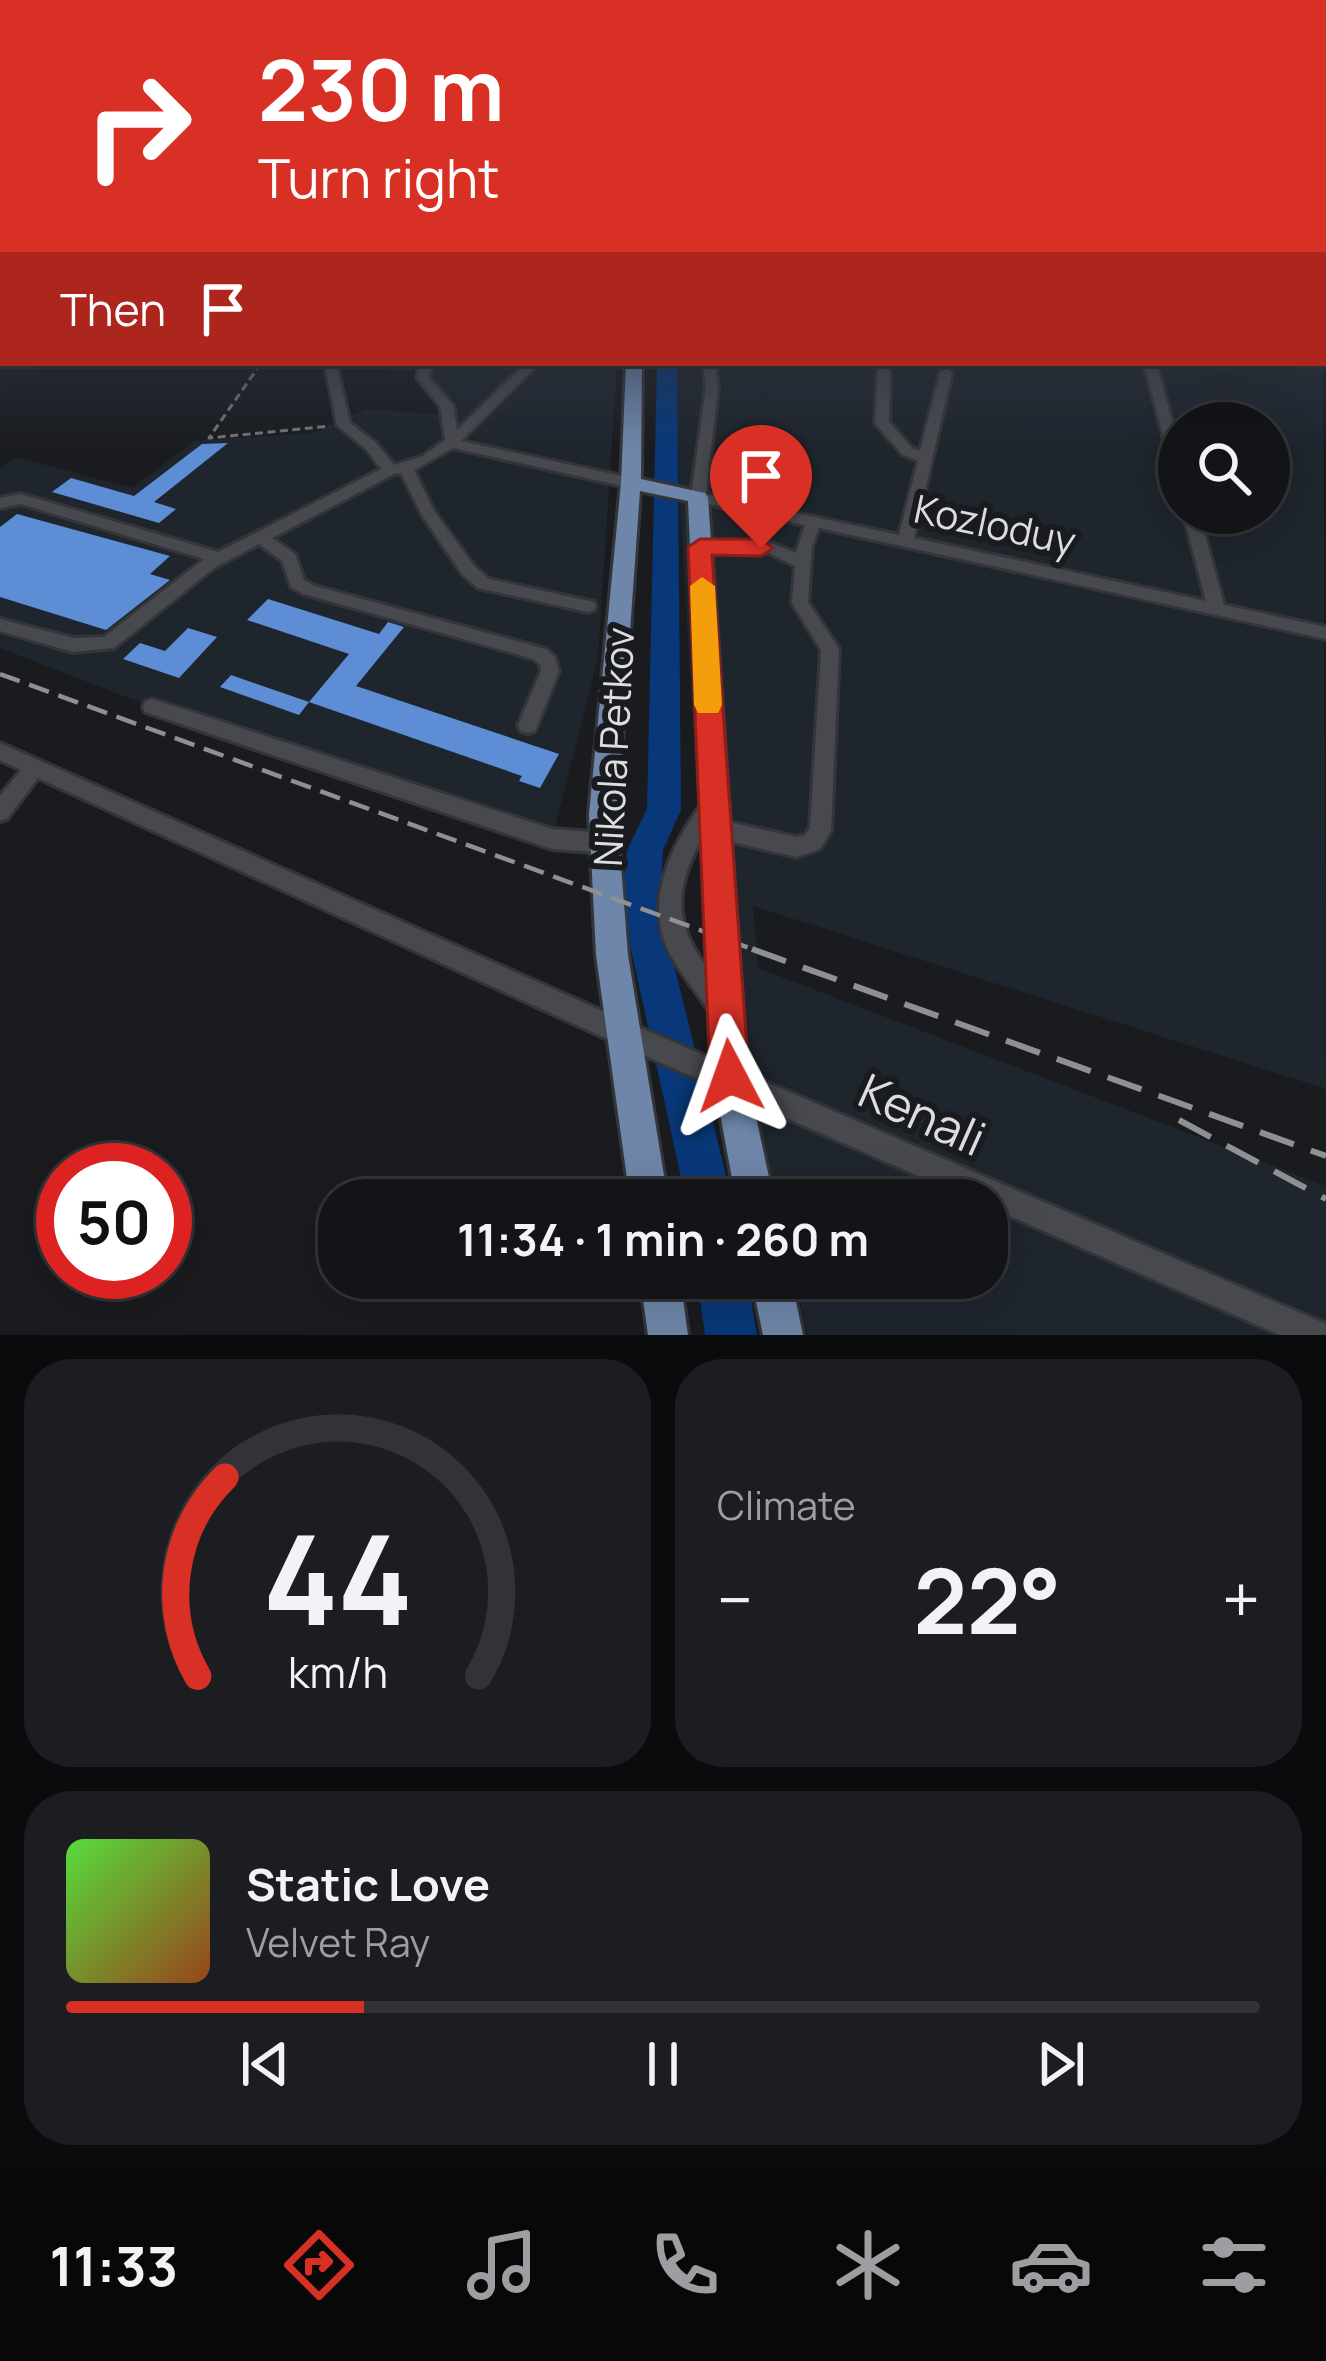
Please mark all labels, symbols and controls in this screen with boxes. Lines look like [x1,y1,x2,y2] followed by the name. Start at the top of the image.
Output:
[258,31,504,146] text: 230 m
[60,48,216,204] icon: right
[258,140,500,214] text: Turn right
[190,276,256,342] icon: arrive
[60,278,166,340] text: Then
[1158,402,1290,534] map controls
[1158,402,1290,534] button: search
[710,425,812,548] pin
[728,443,794,509] icon: arrive
[910,481,1081,567] street label: Kozloduy
[580,626,646,868] street label: Nikola Petkov
[667,1013,793,1139] position arrow
[849,1057,996,1170] street label: Kenali
[36,1143,192,1299] speed limit sign: 50
[457,1208,869,1270] text: 11:34 · 1 min · 260 m
[717,1478,856,1532] text: Climate
[262,1492,413,1662] text: 44
[913,1538,1061,1661] text: 22°
[717,1554,753,1644] text: −
[1222,1554,1260,1644] text: +
[288,1642,387,1701] text: km/h
[246,1853,490,1915] text: Static Love
[246,1915,430,1969] text: Velvet Ray
[232,2031,298,2097] icon: previous
[630,2031,696,2097] icon: pause
[1028,2031,1094,2097] icon: next
[277,2223,361,2307] icon: directions
[460,2223,544,2307] icon: music
[643,2223,727,2307] icon: phone
[826,2223,910,2307] icon: climate
[1009,2223,1093,2307] icon: car
[1192,2223,1276,2307] icon: filters
[50,2228,178,2302] text: 11:33

